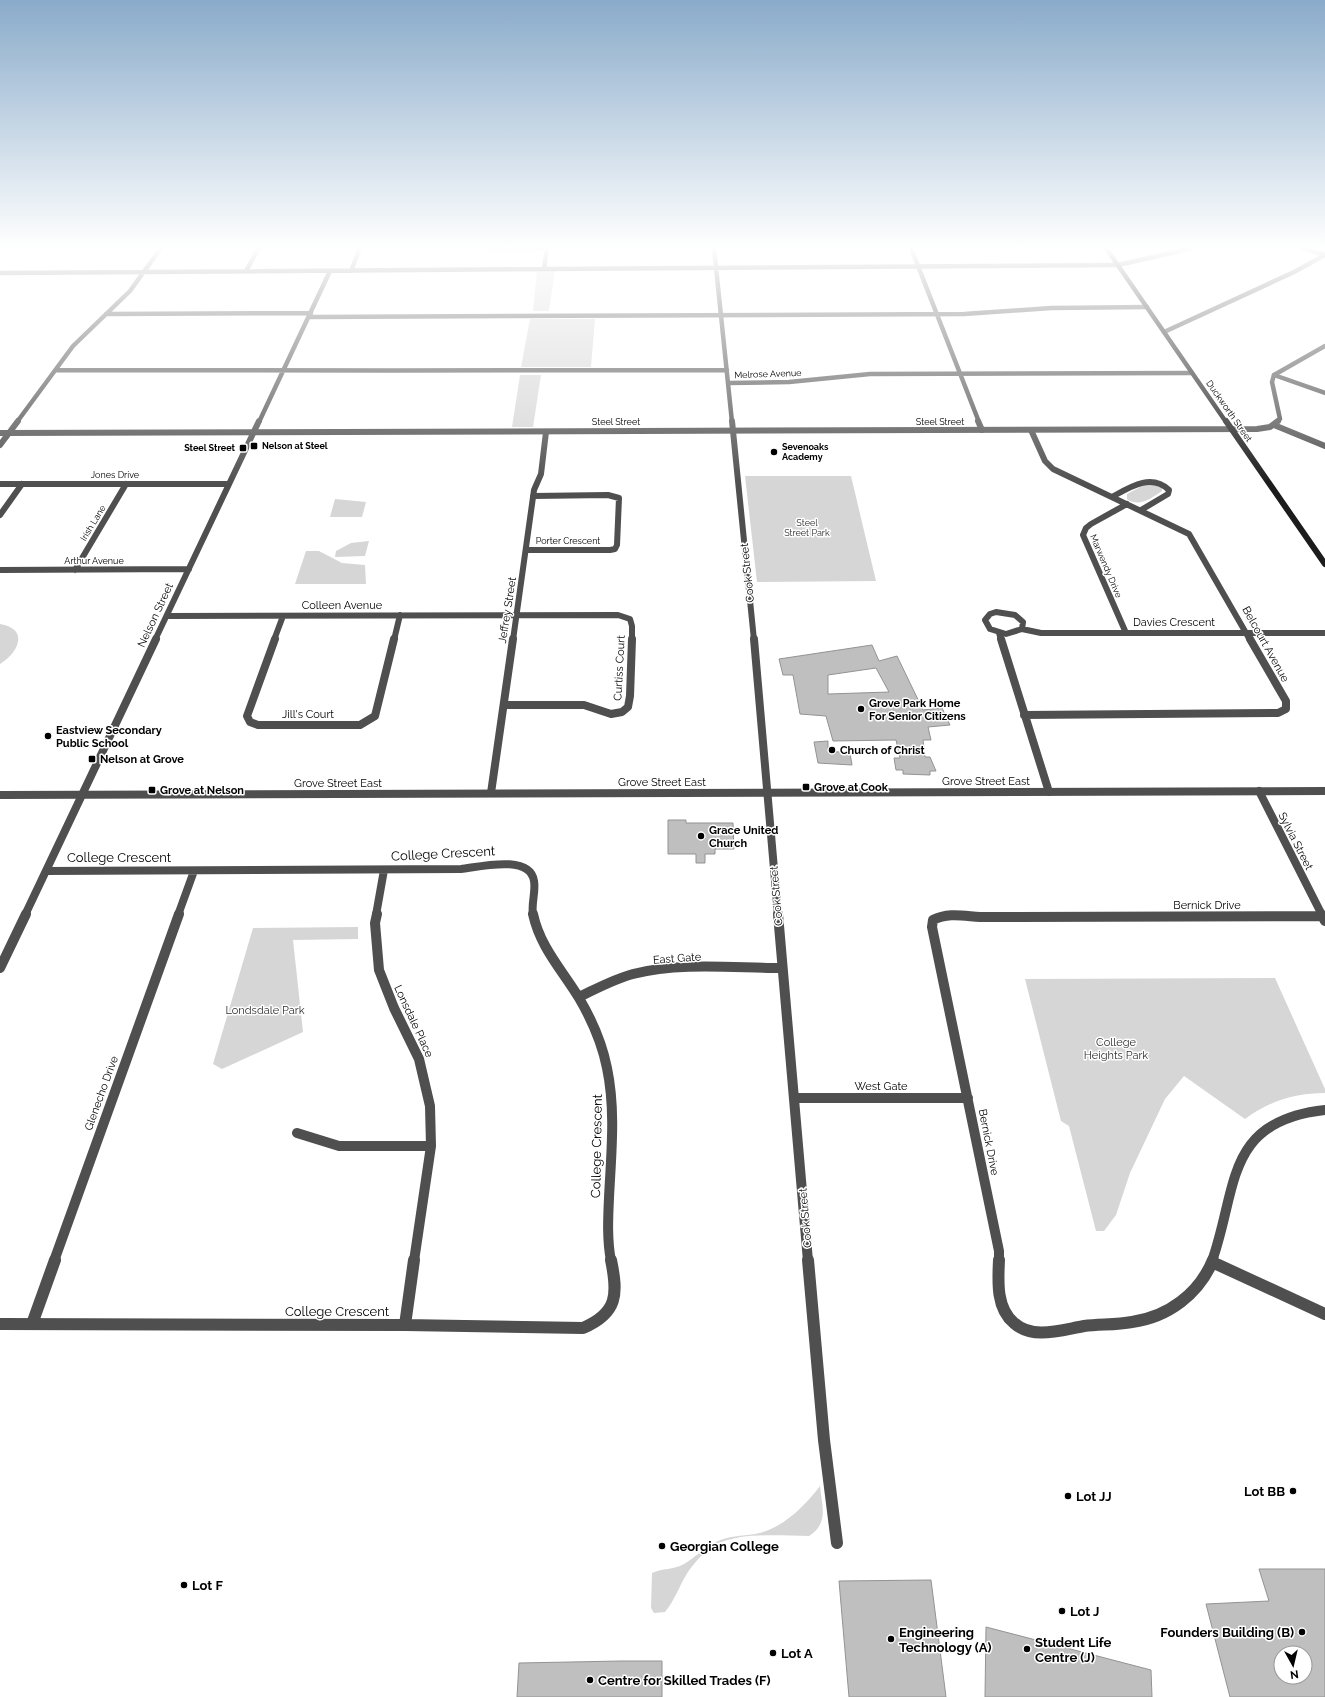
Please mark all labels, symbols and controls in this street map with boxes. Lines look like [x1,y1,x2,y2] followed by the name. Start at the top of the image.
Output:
[734,368,802,380] street label: Melrose Avenue
[1204,378,1254,444] street label: Duckworth Street
[592,417,640,427] street label: Steel Street
[916,417,964,427] street label: Steel Street
[249,441,259,451] marker: Nelson at Steel
[262,441,328,451] place label: Nelson at Steel
[782,442,829,462] place label: Sevenoaks Academy
[184,443,236,453] place label: Steel Street
[238,443,248,453] marker: Steel Street
[769,447,779,457] marker: Sevenoaks Academy
[91,470,140,480] street label: Jones Drive
[78,503,108,543] street label: Irish Lane
[784,518,830,538] park label: Steel Street Park
[1088,533,1124,600] street label: Marwendy Drive
[536,536,600,546] street label: Porter Crescent
[738,542,757,603] street label: Cook Street
[64,556,124,566] street label: Arthur Avenue
[496,576,519,644] street label: Jeffrey Street
[135,581,176,649] street label: Nelson Street
[302,599,383,612] street label: Colleen Avenue
[1239,604,1292,685] street label: Belcourt Avenue
[1133,616,1215,629] street label: Davies Crescent
[611,635,628,701] street label: Curtiss Court
[869,697,966,723] place label: Grove Park Home For Senior Citizens
[856,704,866,714] marker: Grove Park Home For Senior Citizens
[282,708,334,721] street label: Jill's Court
[56,724,162,750] place label: Eastview Secondary Public School
[43,731,53,741] marker: Eastview Secondary Public School
[840,744,925,757] place label: Church of Christ
[827,745,837,755] marker: Church of Christ
[100,753,184,766] place label: Nelson at Grove
[87,754,97,764] marker: Nelson at Grove
[942,775,1030,788] street label: Grove Street East
[618,776,706,789] street label: Grove Street East
[294,777,382,790] street label: Grove Street East
[814,781,889,794] place label: Grove at Cook
[801,782,811,792] marker: Grove at Cook
[160,784,244,797] place label: Grove at Nelson
[147,785,157,795] marker: Grove at Nelson
[1276,810,1316,872] street label: Sylvia Street
[709,824,778,850] place label: Grace United Church
[696,831,706,841] marker: Grace United Church
[391,843,496,864] street label: College Crescent
[67,850,172,865] street label: College Crescent
[767,865,786,926] street label: Cook Street
[1173,899,1241,912] street label: Bernick Drive
[652,950,702,967] street label: East Gate
[391,983,436,1060] street label: Lonsdale Place
[226,1004,305,1017] park label: Londsdale Park
[1084,1036,1148,1062] park label: College Heights Park
[82,1054,121,1132] street label: Glenecho Drive
[855,1080,908,1093] street label: West Gate
[588,1093,605,1198] street label: College Crescent
[976,1108,1001,1177] street label: Bernick Drive
[796,1187,815,1248] street label: Cook Street
[285,1304,390,1319] street label: College Crescent
[1244,1484,1285,1499] place label: Lot BB
[1288,1486,1298,1496] marker: Lot BB
[1076,1489,1112,1504] place label: Lot JJ
[1063,1491,1073,1501] marker: Lot JJ
[670,1539,779,1554] place label: Georgian College
[657,1541,667,1551] marker: Georgian College
[192,1578,223,1593] place label: Lot F
[179,1580,189,1590] marker: Lot F
[1070,1604,1099,1619] place label: Lot J
[1057,1606,1067,1616] marker: Lot J
[899,1625,992,1655] place label: Engineering Technology (A)
[1160,1625,1294,1640] place label: Founders Building (B)
[1297,1627,1307,1637] marker: Founders Building (B)
[886,1634,896,1644] marker: Engineering Technology (A)
[1035,1635,1112,1665] place label: Student Life Centre (J)
[1022,1644,1032,1654] marker: Student Life Centre (J)
[1273,1645,1313,1685] north arrow
[781,1646,813,1661] place label: Lot A
[768,1648,778,1658] marker: Lot A
[1289,1667,1299,1681] text: N
[598,1673,771,1688] place label: Centre for Skilled Trades (F)
[585,1675,595,1685] marker: Centre for Skilled Trades (F)

